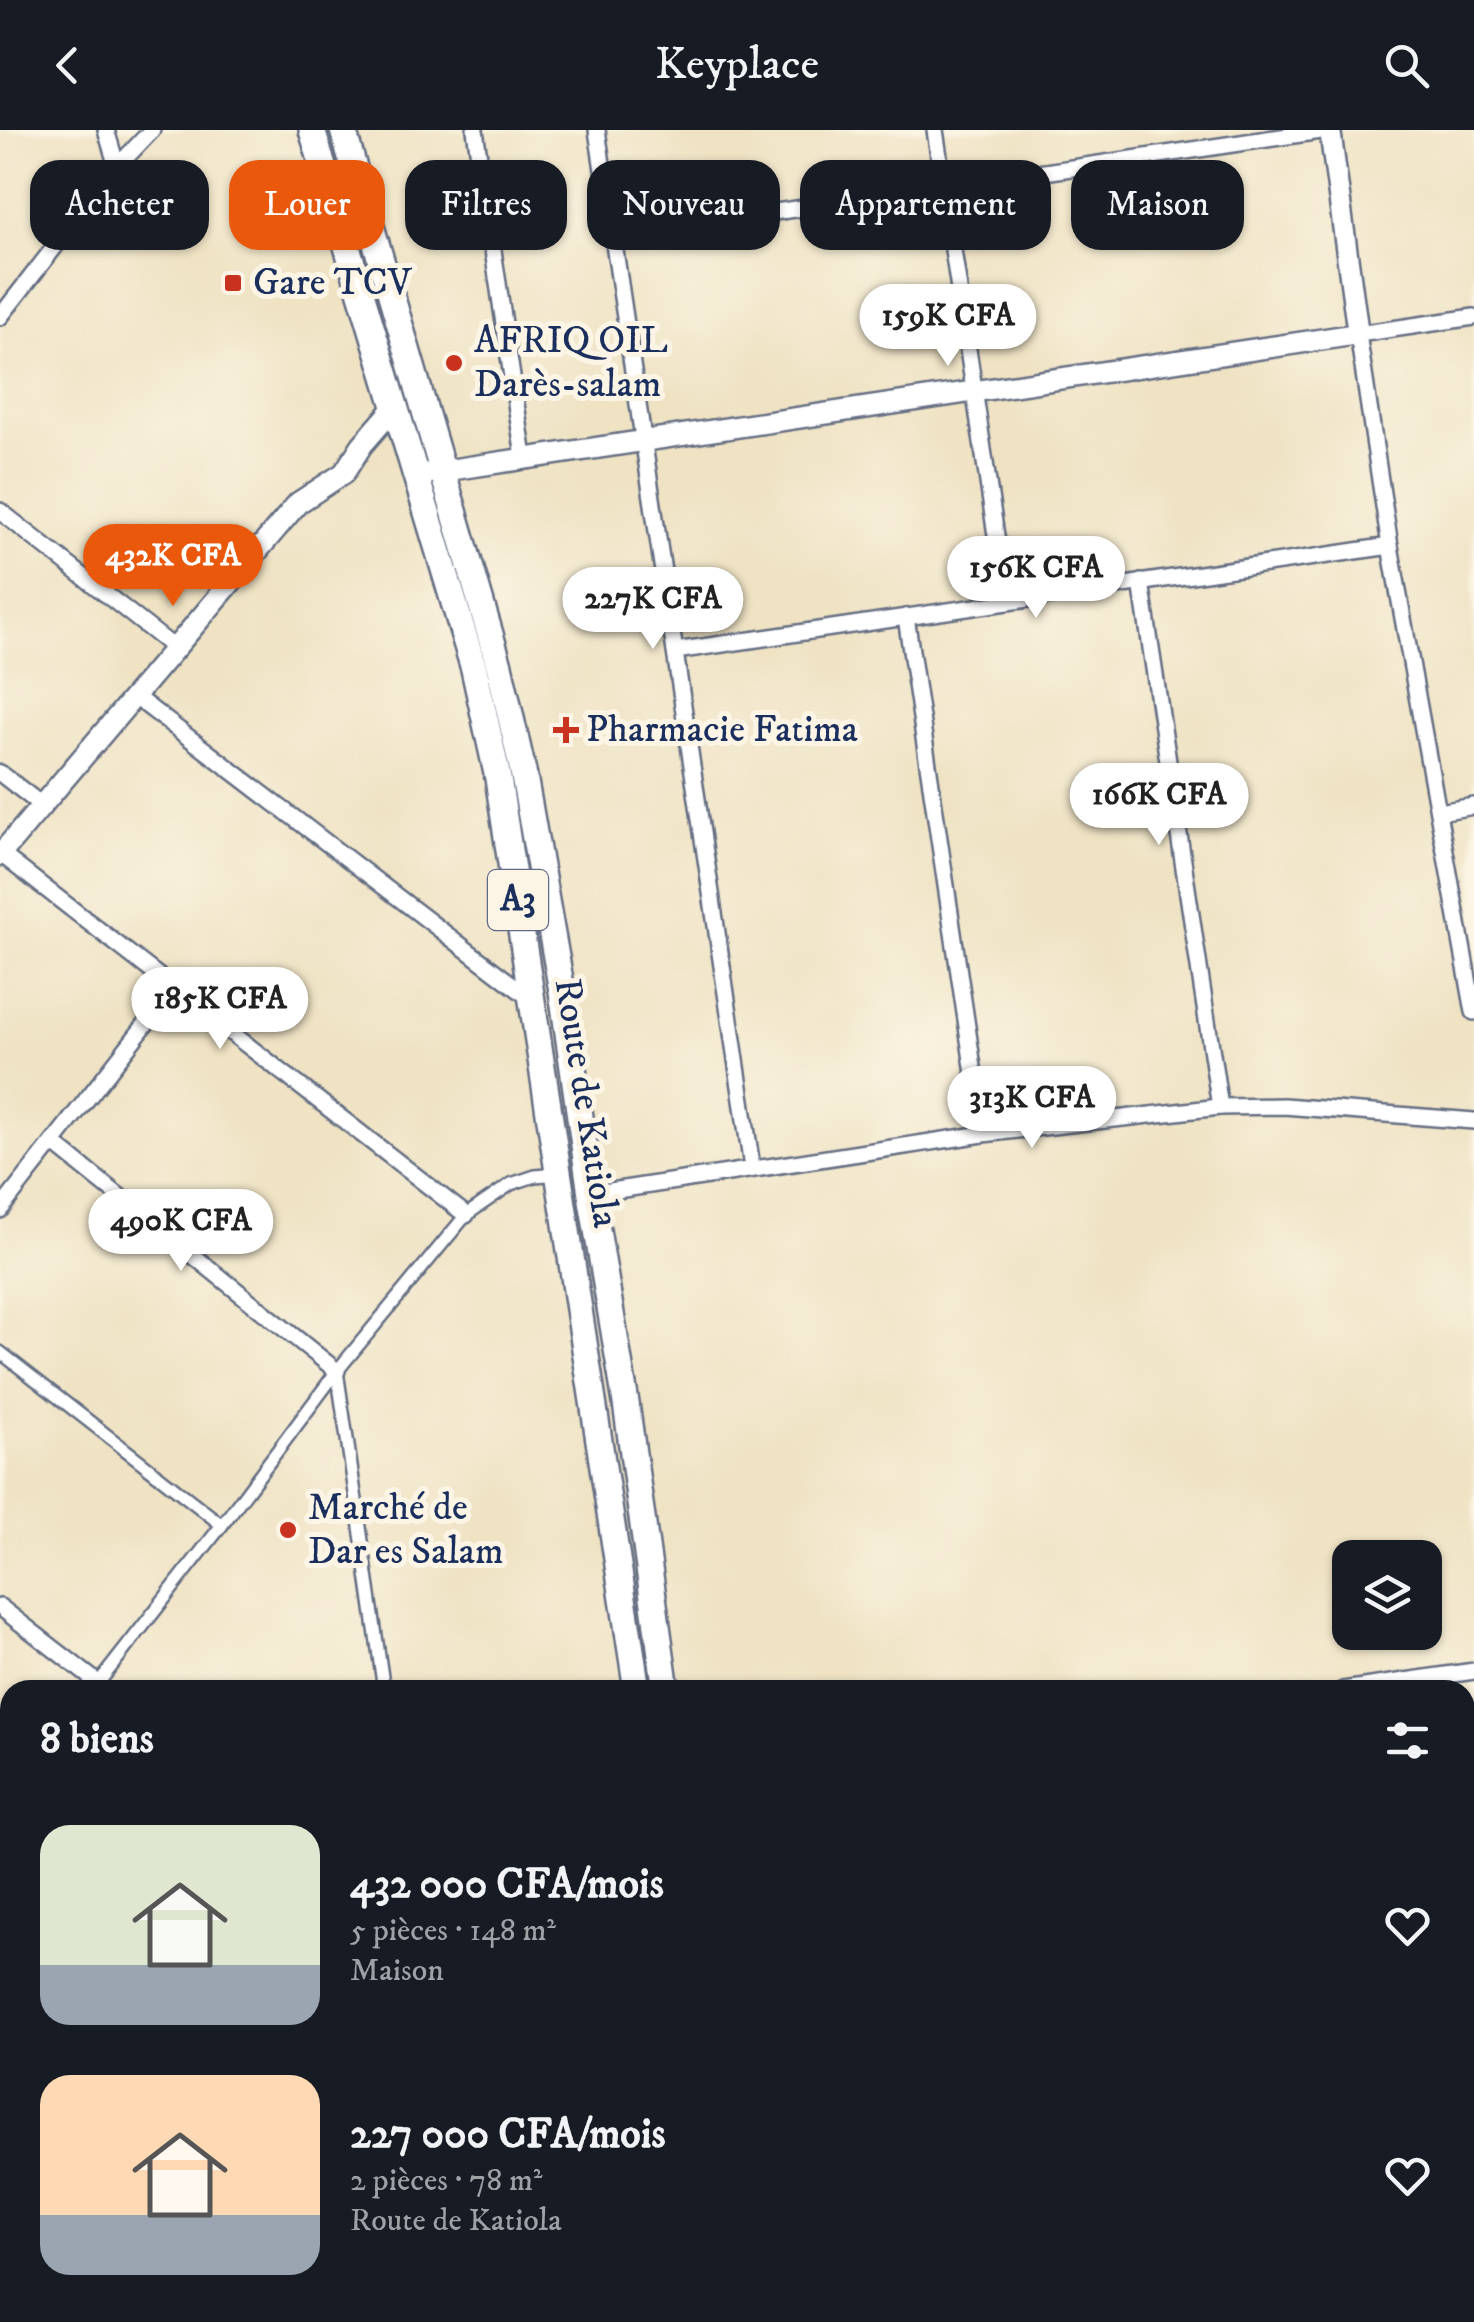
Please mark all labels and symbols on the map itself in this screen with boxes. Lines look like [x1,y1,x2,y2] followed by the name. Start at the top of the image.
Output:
[253,259,413,307] place label: Gare TCV
[222,272,244,294] marker: Gare TCV
[845,284,1051,369] pin: 159K CFA
[474,317,668,409] place label: AFRIQ OIL Darès-salam
[443,352,465,374] marker: AFRIQ OIL Darès-salam
[70,524,276,609] pin: 432K CFA
[933,536,1139,621] pin: 156K CFA
[550,567,756,652] pin: 227K CFA
[586,706,858,754] place label: Pharmacie Fatima
[555,719,577,741] marker: Pharmacie Fatima
[1056,763,1262,848] pin: 166K CFA
[488,870,548,930] road number: A3
[117,967,323,1052] pin: 185K CFA
[543,975,629,1231] street label: Route de Katiola
[929,1066,1135,1151] pin: 313K CFA
[78,1189,284,1274] pin: 490K CFA
[308,1484,504,1576] place label: Marché de Dar es Salam
[277,1519,299,1541] marker: Marché de Dar es Salam

